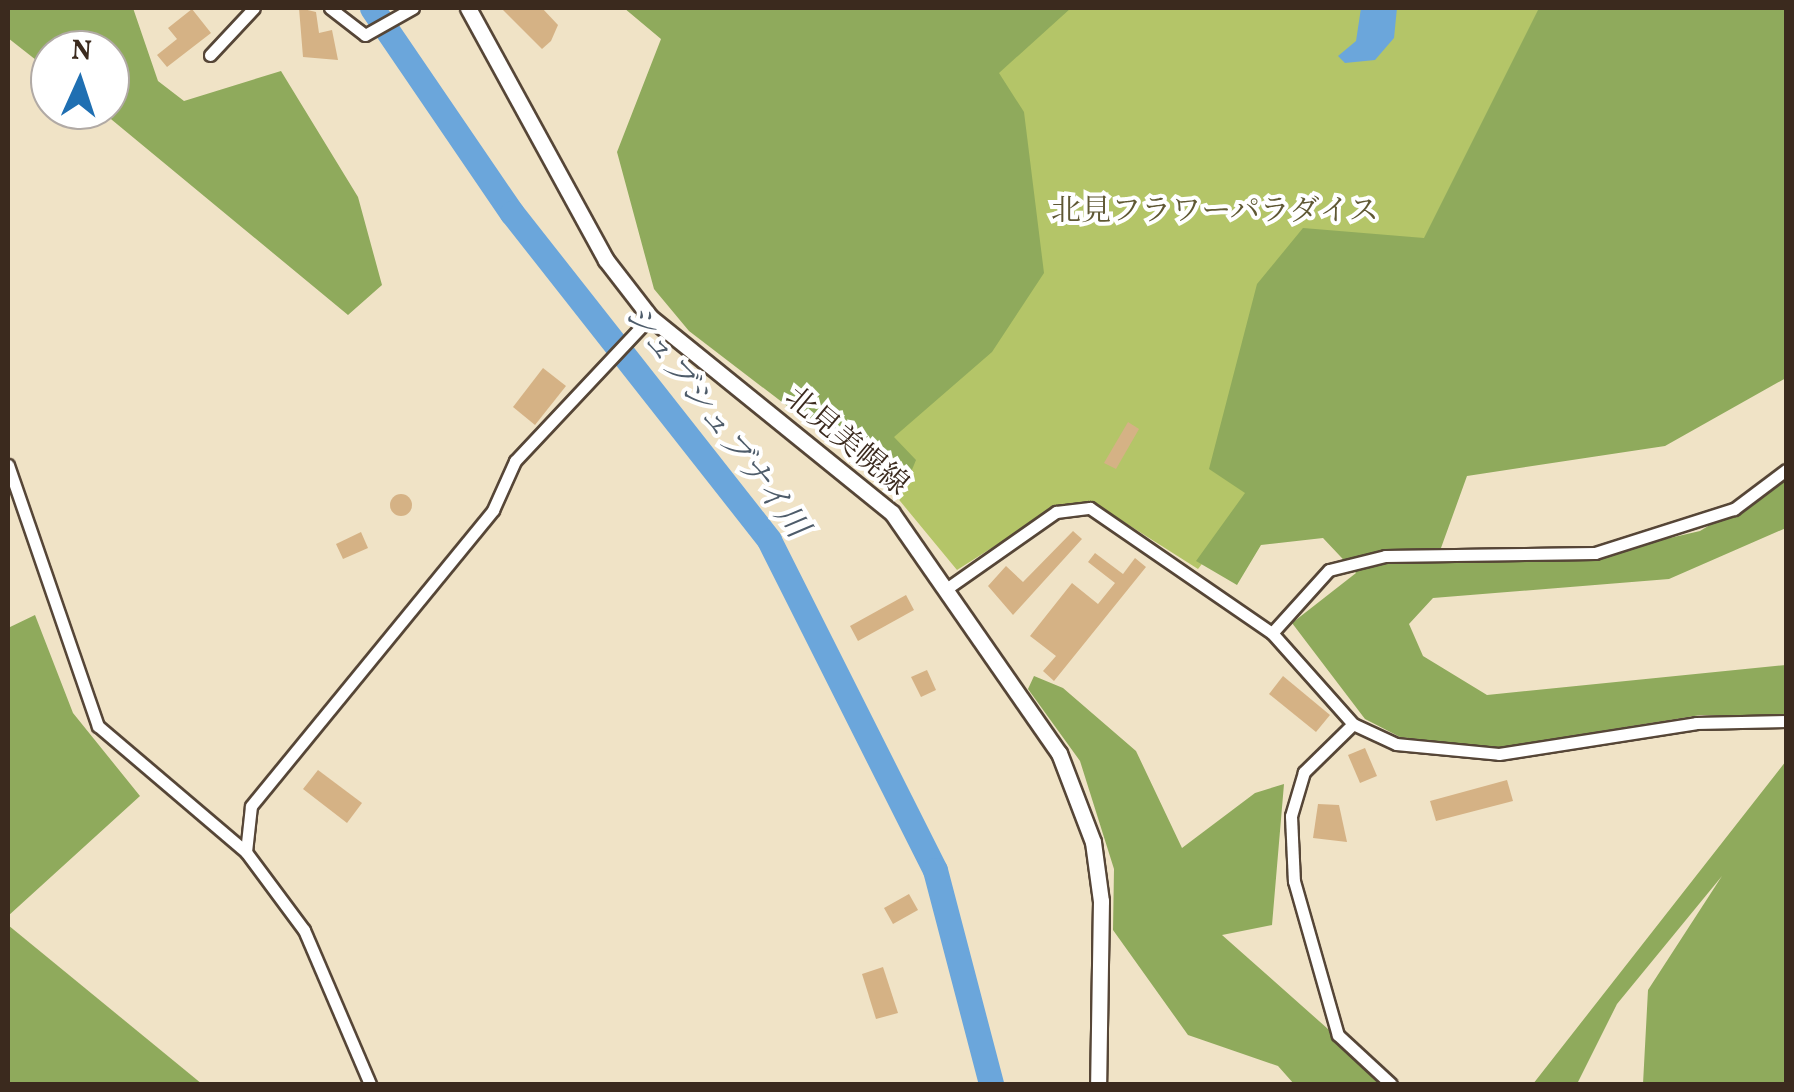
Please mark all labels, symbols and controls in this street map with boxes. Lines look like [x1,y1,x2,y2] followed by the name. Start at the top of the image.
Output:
[30,30,130,130] north arrow
[70,32,93,72] text: N
[1050,194,1380,230] park label: 北見フラワーパラダイス
[612,295,816,549] water label: シュブシュブナイ川
[777,380,915,504] street label: 北見美幌線

